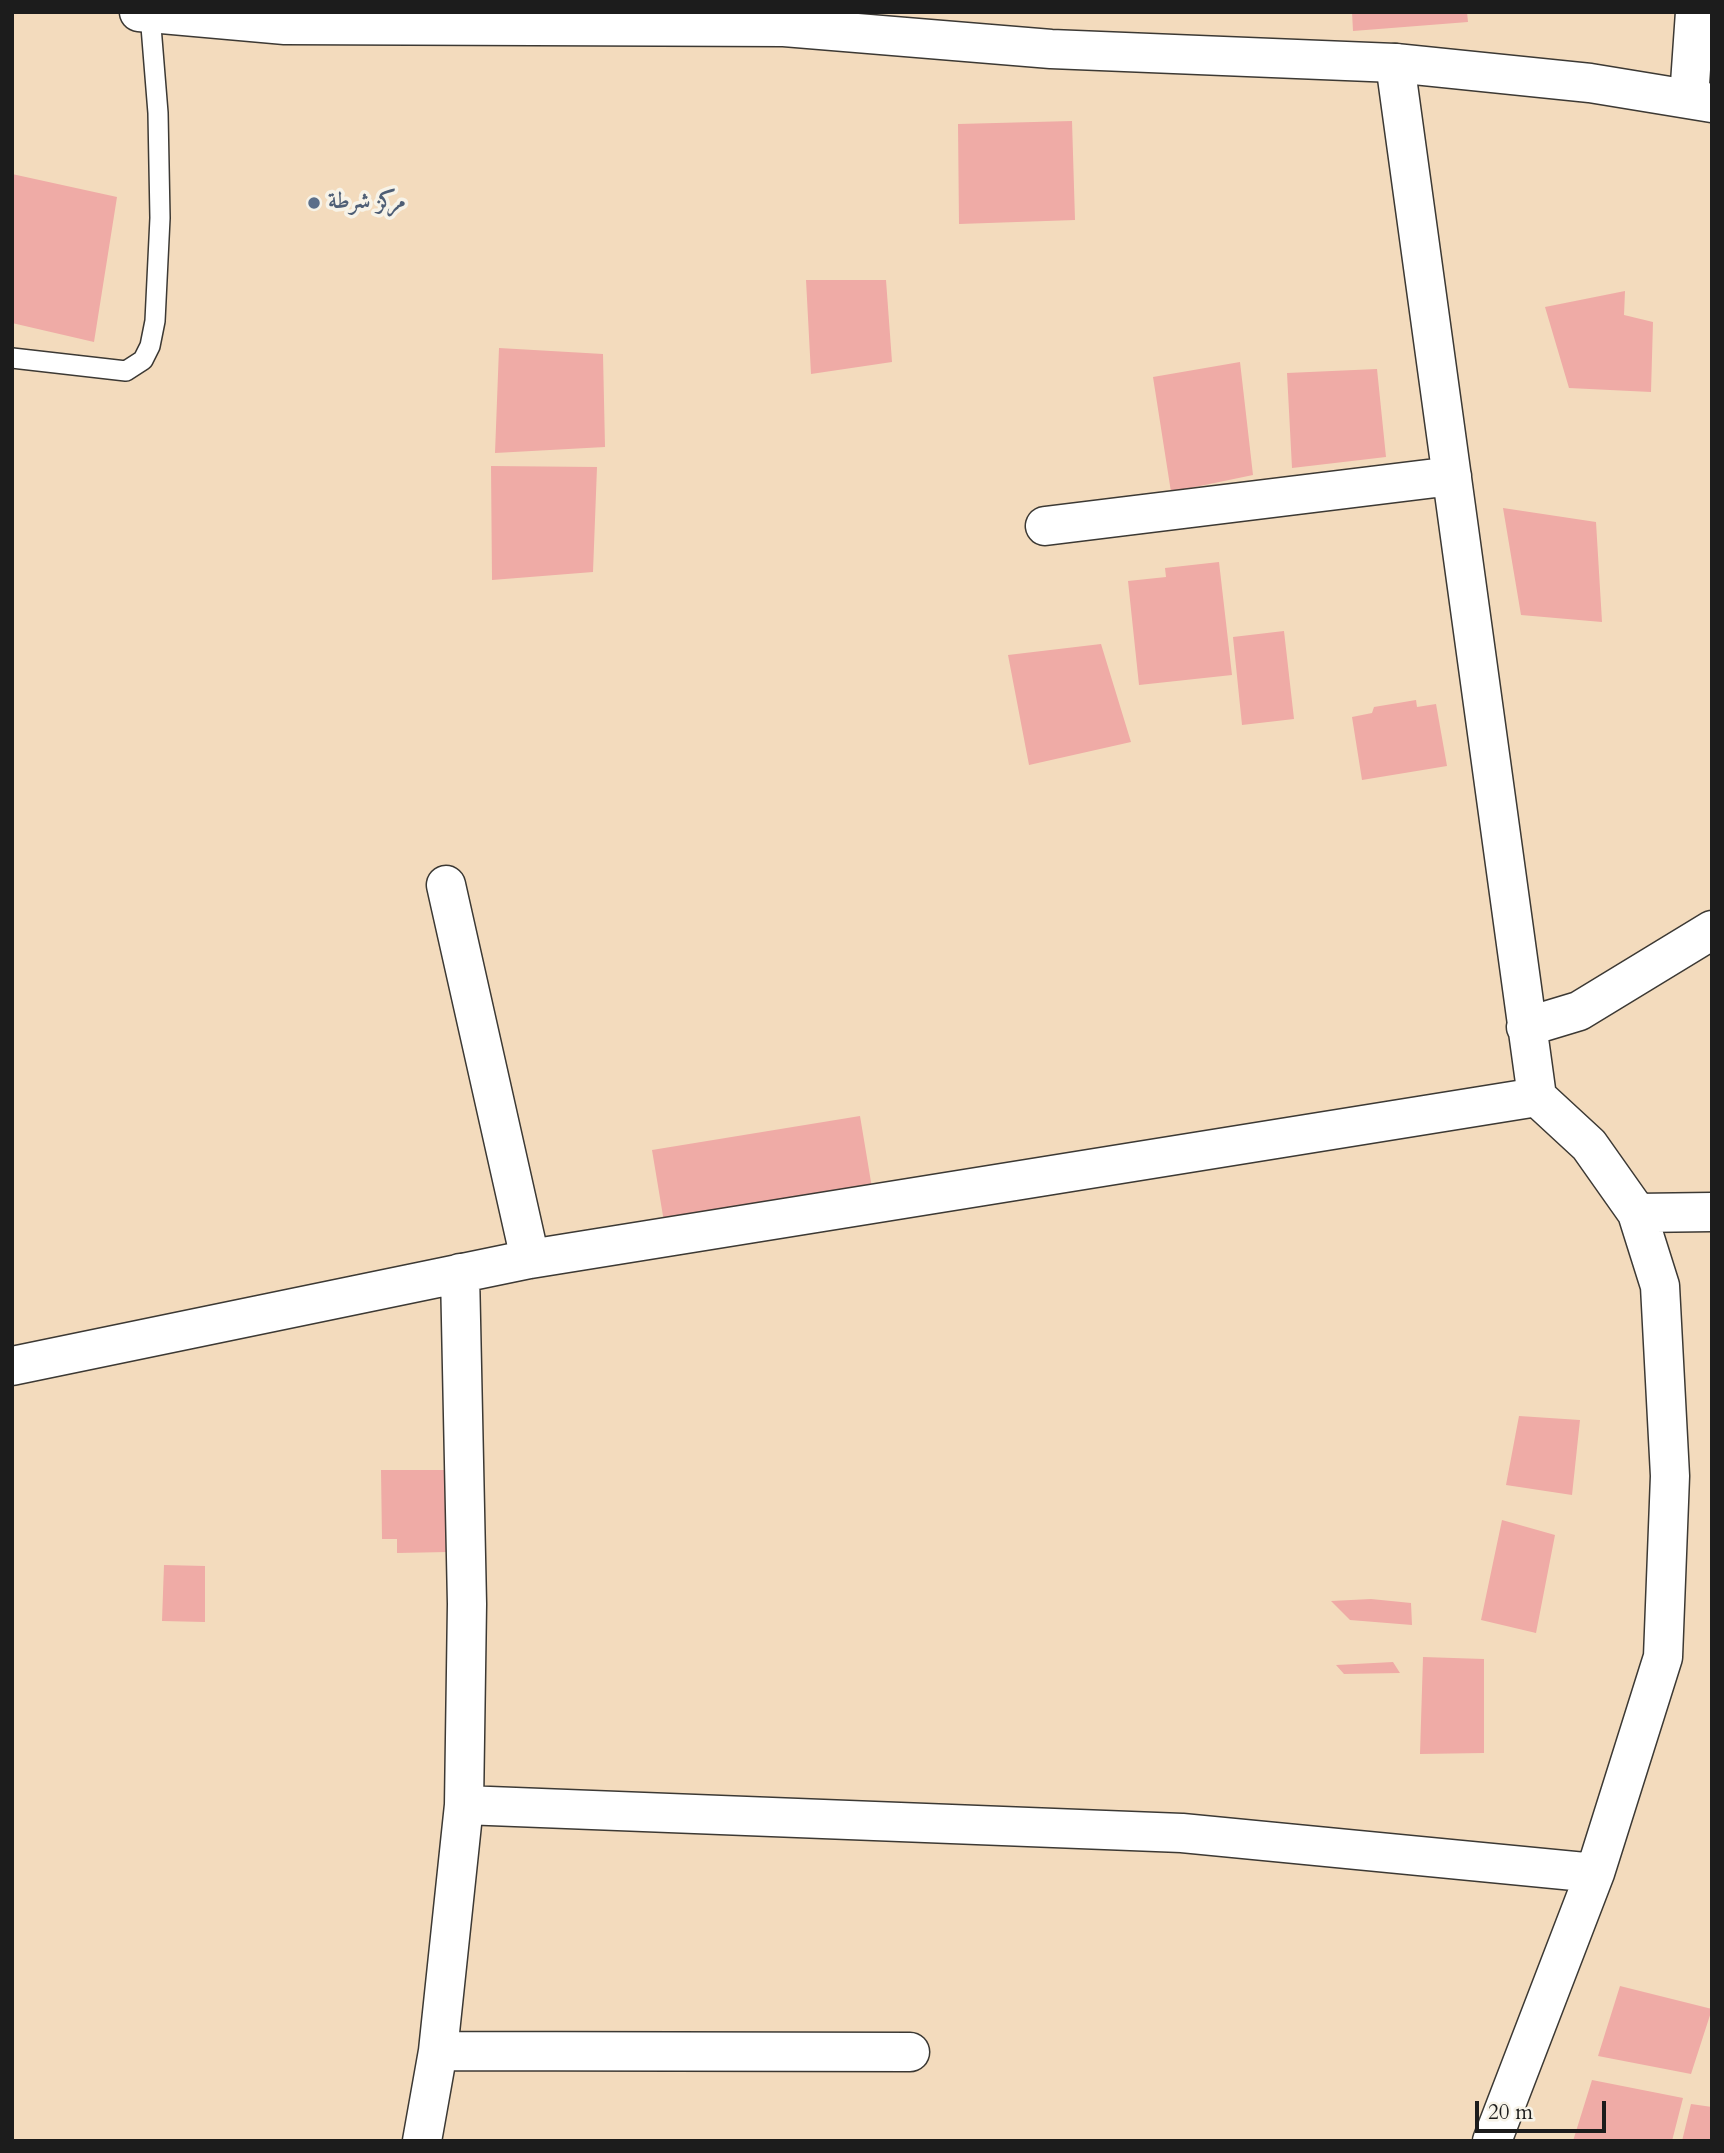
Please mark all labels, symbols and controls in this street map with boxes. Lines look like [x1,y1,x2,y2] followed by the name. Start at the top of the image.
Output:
[328,189,406,217] place label: مركز شرطة
[306,195,322,211] marker: مركز شرطة
[1479,2086,1610,2130] scale bar
[1488,2098,1533,2127] text: 20 m

